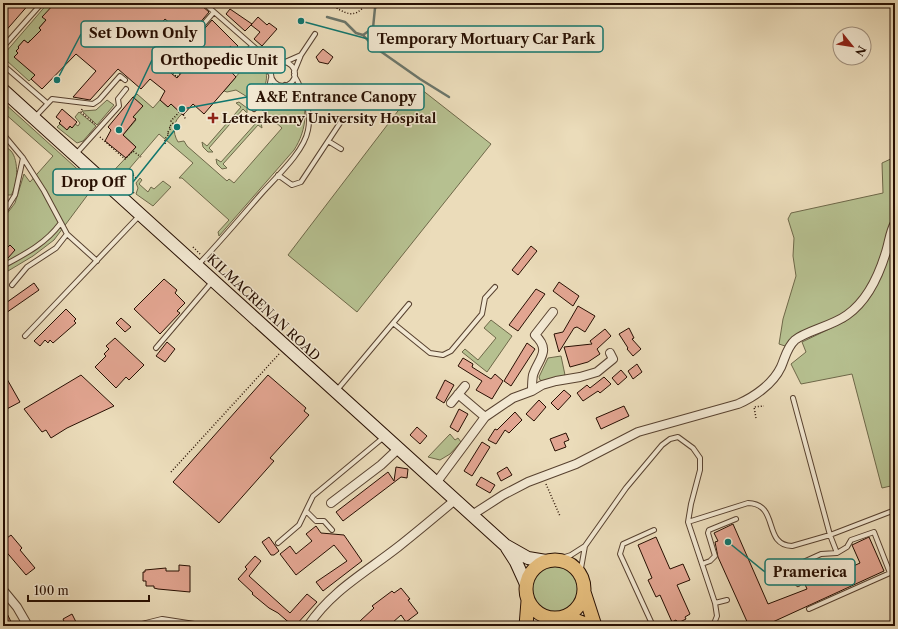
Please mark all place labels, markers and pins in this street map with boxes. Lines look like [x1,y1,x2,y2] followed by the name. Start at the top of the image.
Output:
[81,21,205,47] callout: Set Down Only
[368,26,603,52] callout: Temporary Mortuary Car Park
[152,47,285,73] callout: Orthopedic Unit
[247,84,424,110] callout: A&E Entrance Canopy
[222,110,437,126] place label: Letterkenny University Hospital
[207,112,219,124] marker: Letterkenny University Hospital
[53,169,133,195] callout: Drop Off
[765,559,855,585] callout: Pramerica

